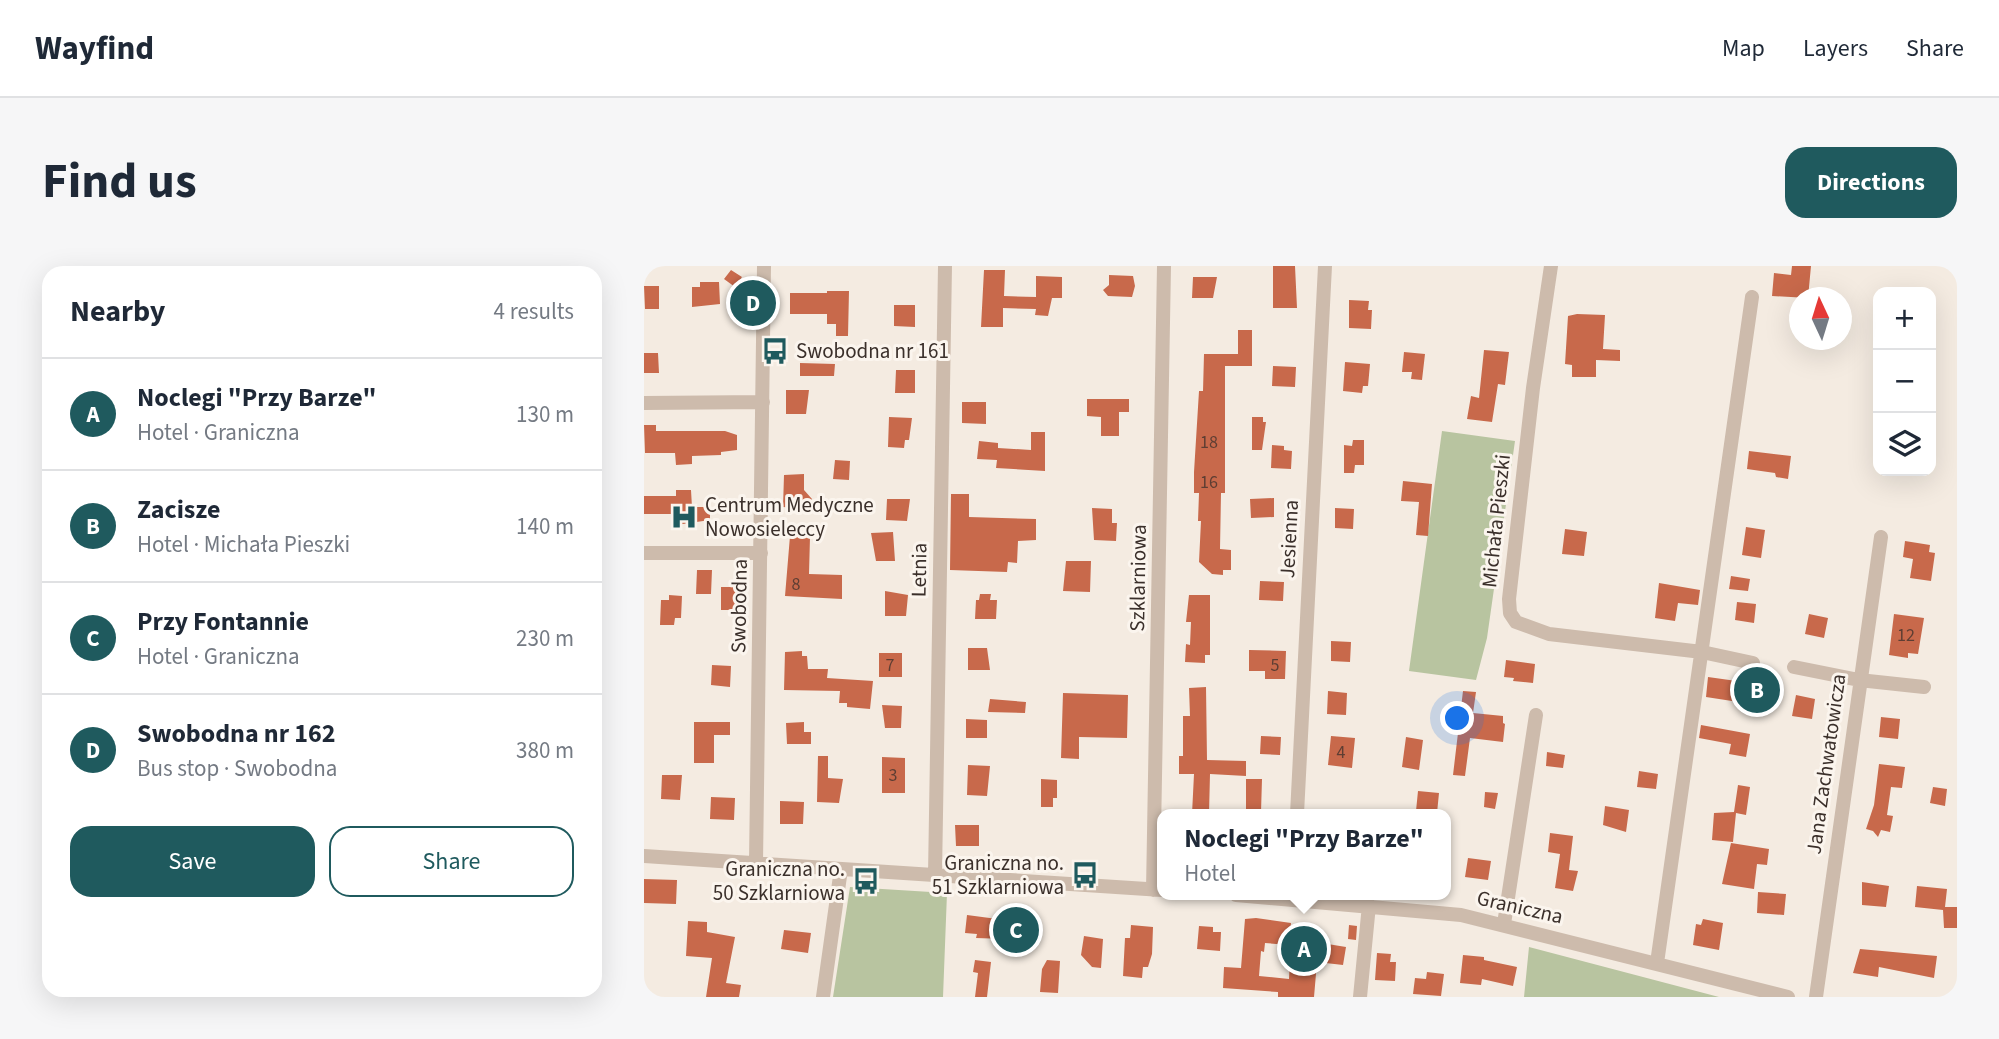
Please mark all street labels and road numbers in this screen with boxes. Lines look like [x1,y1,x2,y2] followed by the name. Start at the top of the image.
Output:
[1474,453,1518,589] street label: Michała Pieszki
[1272,499,1306,579] street label: Jesienna
[1122,524,1154,632] street label: Szklarniowa
[904,542,934,598] street label: Letnia
[723,559,755,653] street label: Swobodna
[1799,672,1853,856] street label: Jana Zachwatowicza
[1474,883,1566,931] street label: Graniczna

